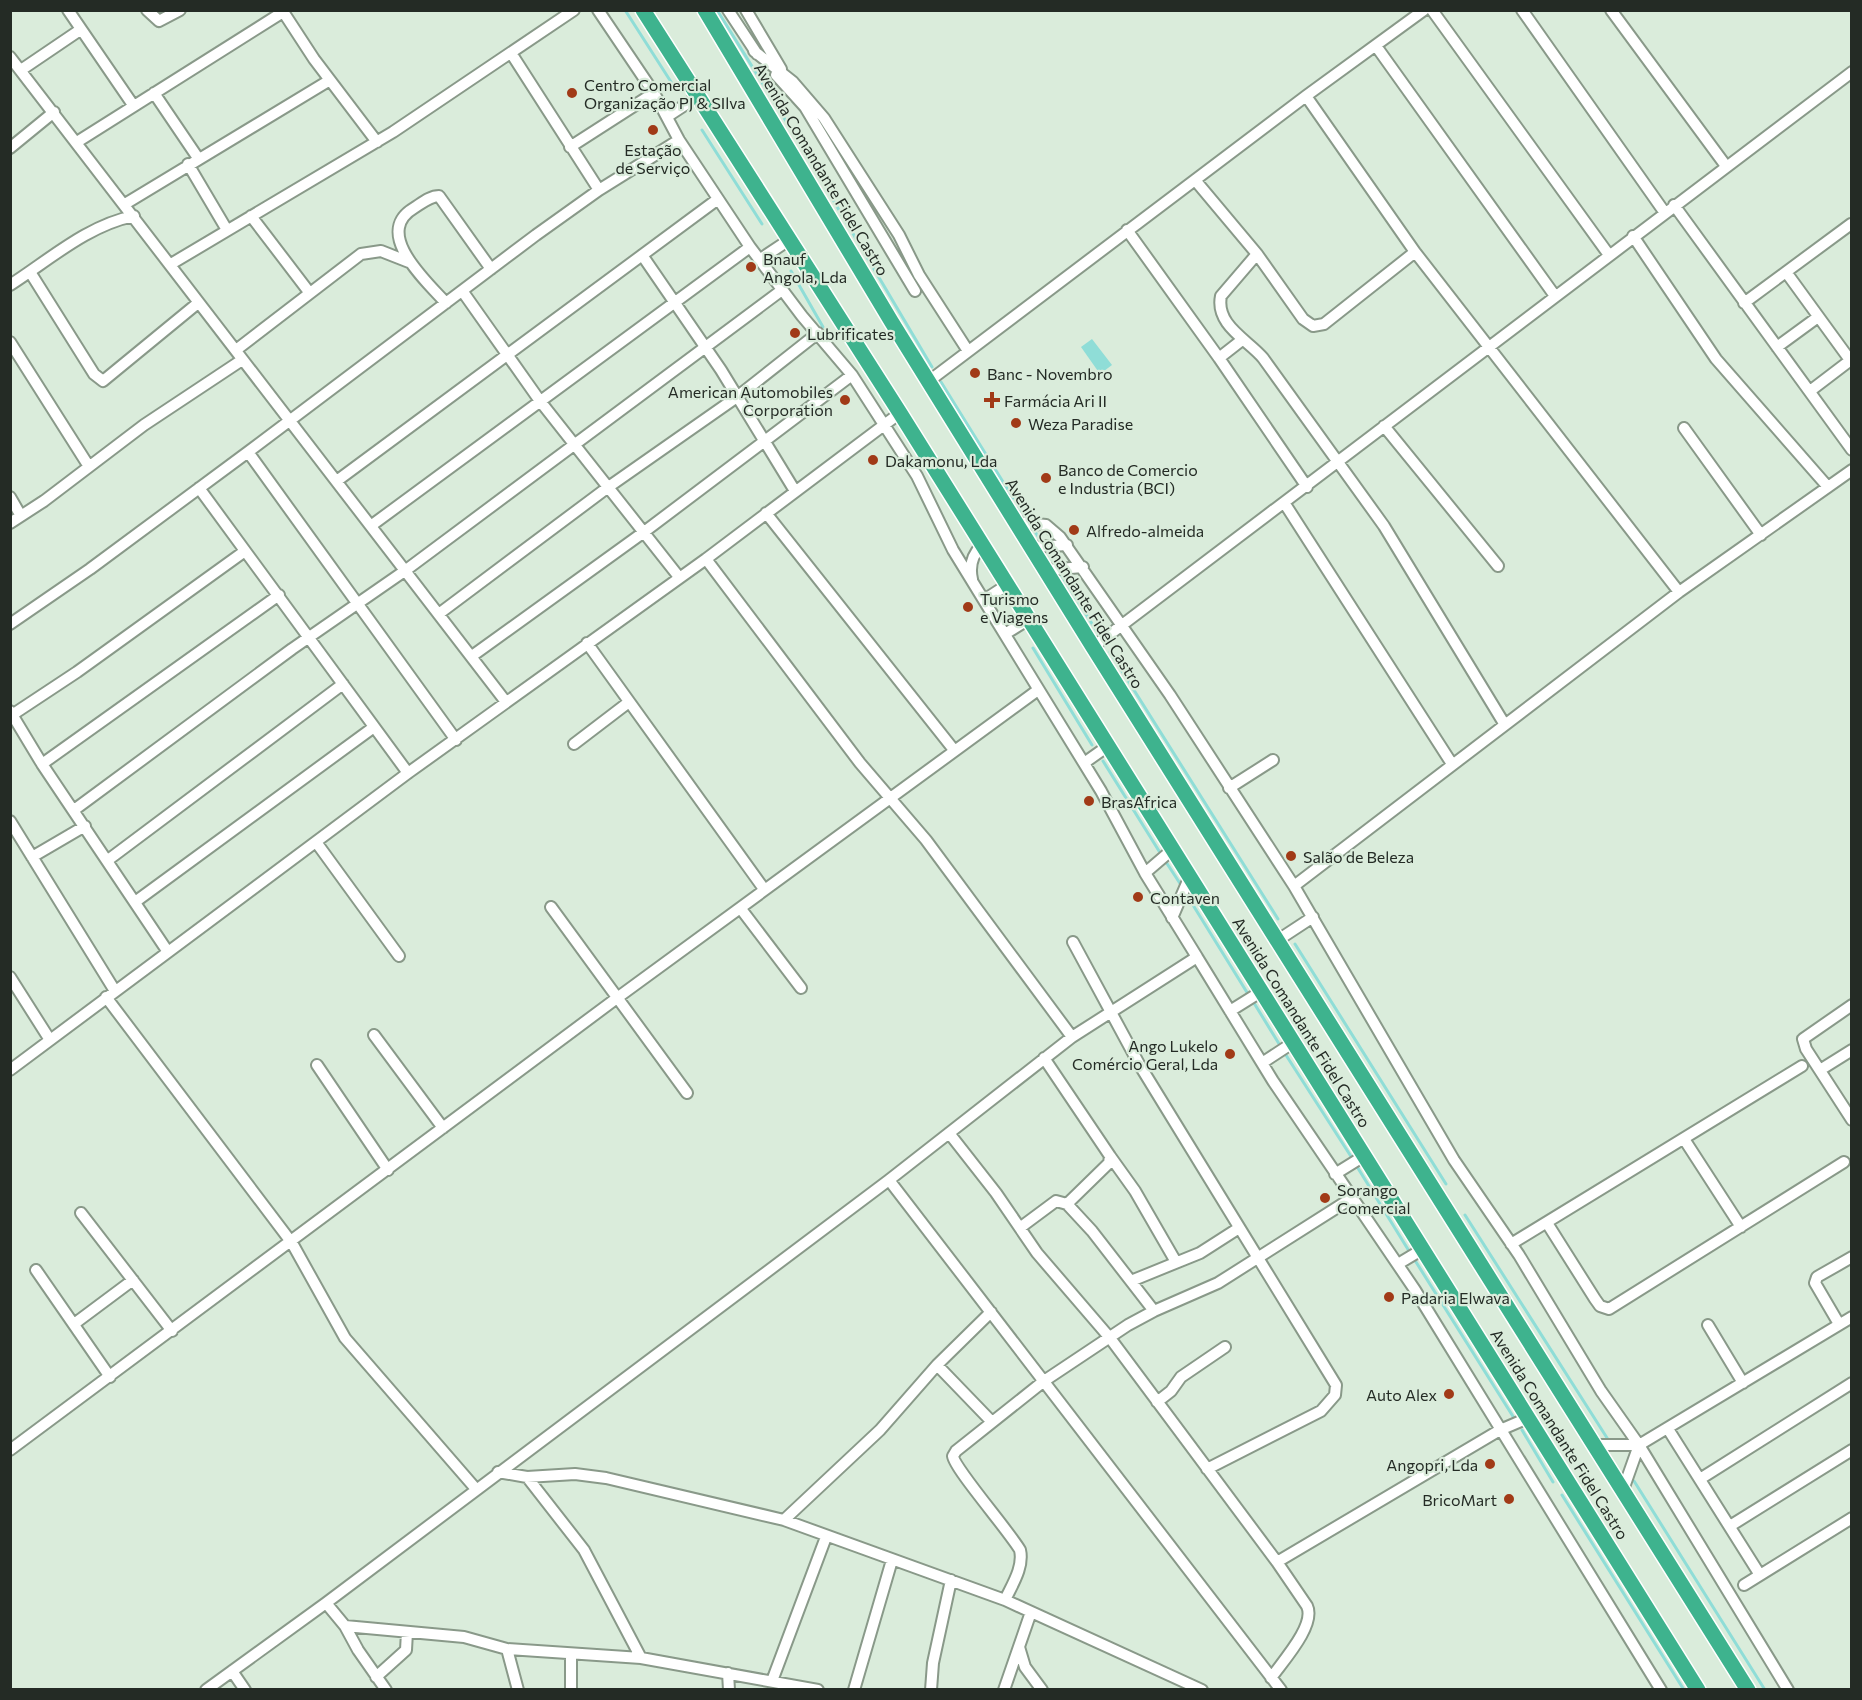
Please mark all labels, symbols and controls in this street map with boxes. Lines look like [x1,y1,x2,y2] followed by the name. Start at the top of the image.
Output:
[751,59,893,279] street label: Avenida Comandante Fidel Castro
[584,75,746,112] place label: Centro Comercial Organização PJ & SIlva
[565,86,579,100] marker: Centro Comercial Organização PJ & SIlva
[646,123,660,137] marker: Estação de Serviço
[616,140,690,177] place label: Estação de Serviço
[763,249,847,286] place label: Bnauf Angola, Lda
[744,260,758,274] marker: Bnauf Angola, Lda
[807,324,894,343] place label: Lubrificates
[788,326,802,340] marker: Lubrificates
[987,364,1112,383] place label: Banc - Novembro
[968,366,982,380] marker: Banc - Novembro
[668,382,833,419] place label: American Automobiles Corporation
[1004,391,1107,410] place label: Farmácia Ari II
[838,393,852,407] marker: American Automobiles Corporation
[985,393,999,407] marker: Farmácia Ari II
[1028,414,1133,433] place label: Weza Paradise
[1009,416,1023,430] marker: Weza Paradise
[885,451,997,470] place label: Dakamonu, Lda
[866,453,880,467] marker: Dakamonu, Lda
[1058,460,1198,497] place label: Banco de Comercio e Industria (BCI)
[1039,471,1053,485] marker: Banco de Comercio e Industria (BCI)
[1002,474,1148,692] street label: Avenida Comandante Fidel Castro
[1086,521,1204,540] place label: Alfredo-almeida
[1067,523,1081,537] marker: Alfredo-almeida
[980,589,1048,626] place label: Turismo e Viagens
[961,600,975,614] marker: Turismo e Viagens
[1101,792,1177,811] place label: BrasAfrica
[1082,794,1096,808] marker: BrasAfrica
[1303,847,1414,866] place label: Salão de Beleza
[1284,849,1298,863] marker: Salão de Beleza
[1150,888,1220,907] place label: Contaven
[1131,890,1145,904] marker: Contaven
[1229,913,1375,1131] street label: Avenida Comandante Fidel Castro
[1072,1036,1218,1073] place label: Ango Lukelo Comércio Geral, Lda
[1223,1047,1237,1061] marker: Ango Lukelo Comércio Geral, Lda
[1337,1180,1411,1217] place label: Sorango Comercial
[1318,1191,1332,1205] marker: Sorango Comercial
[1401,1288,1510,1307] place label: Padaria Elwava
[1382,1290,1396,1304] marker: Padaria Elwava
[1487,1325,1633,1543] street label: Avenida Comandante Fidel Castro
[1366,1385,1437,1404] place label: Auto Alex
[1442,1387,1456,1401] marker: Auto Alex
[1386,1455,1478,1474] place label: Angopri, Lda
[1483,1457,1497,1471] marker: Angopri, Lda
[1422,1490,1497,1509] place label: BricoMart
[1502,1492,1516,1506] marker: BricoMart

